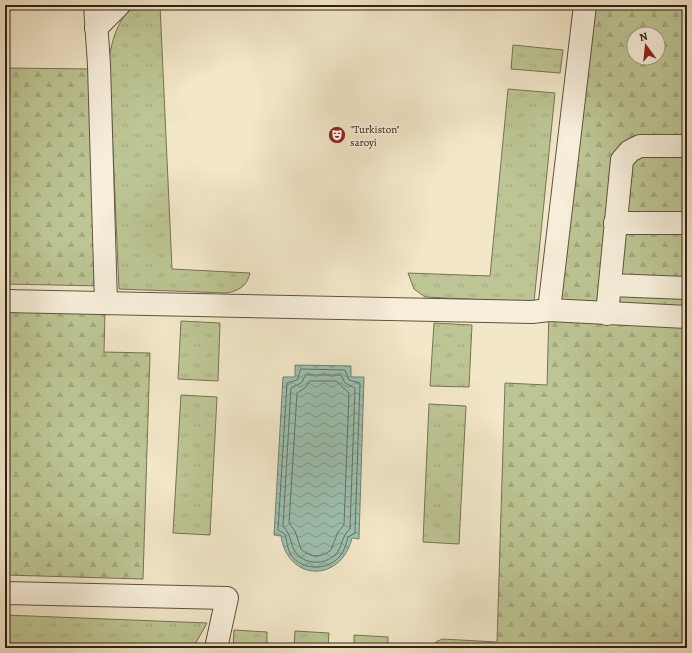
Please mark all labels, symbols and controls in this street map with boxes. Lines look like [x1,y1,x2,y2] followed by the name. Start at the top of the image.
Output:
[626,26,666,66] north arrow
[638,29,649,45] text: N
[350,122,400,150] place label: "Turkiston" saroyi
[327,125,347,145] theatre icon: "Turkiston" saroyi

